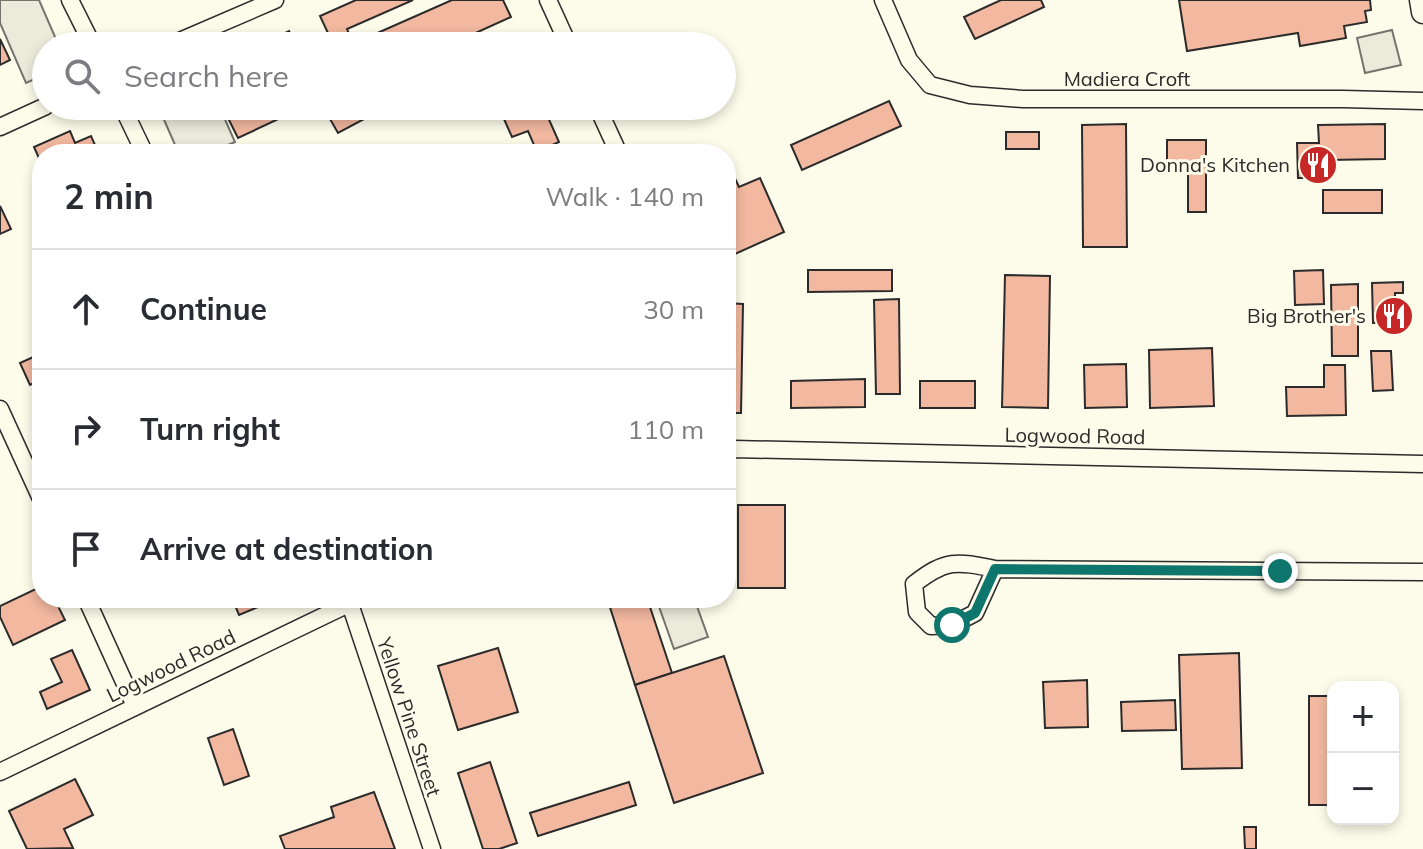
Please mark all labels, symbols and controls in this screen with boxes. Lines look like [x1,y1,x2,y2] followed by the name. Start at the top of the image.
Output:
[32,32,736,120] search box
[60,54,104,98] icon: search
[124,57,289,95] text: Search here
[1064,66,1190,91] street label: Madiera Croft
[1297,144,1339,186] restaurant icon: Donna's Kitchen
[1140,152,1290,177] place label: Donna's Kitchen
[64,175,154,218] text: 2 min
[545,180,704,213] text: Walk · 140 m
[64,287,108,331] icon: ahead
[140,290,267,328] text: Continue
[643,293,704,326] text: 30 m
[1373,295,1415,337] restaurant icon: Big Brother's
[1247,303,1366,328] place label: Big Brother's
[64,407,108,451] icon: right
[140,410,280,448] text: Turn right
[628,413,704,446] text: 110 m
[1004,422,1146,449] street label: Logwood Road
[64,527,108,571] icon: arrive
[140,530,434,568] text: Arrive at destination
[1262,553,1298,589] route end
[934,607,970,643] route start
[102,623,239,708] street label: Logwood Road
[372,633,447,800] street label: Yellow Pine Street
[1327,681,1399,825] map controls
[1327,681,1399,753] button: +
[1327,753,1399,825] button: −

